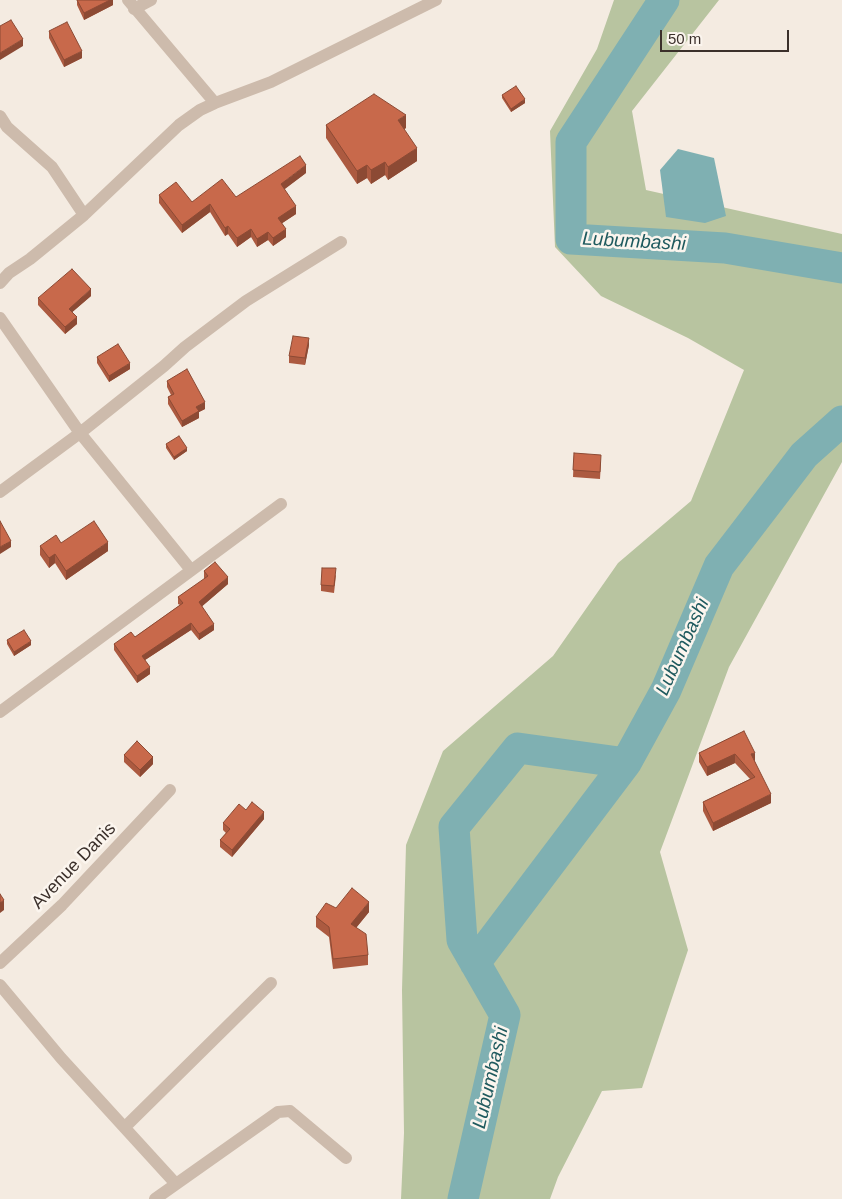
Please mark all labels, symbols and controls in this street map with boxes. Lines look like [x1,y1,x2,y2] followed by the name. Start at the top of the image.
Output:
[662,20,791,52] scale bar
[668,30,701,47] text: 50 m
[582,228,686,256] water label: Lubumbashi
[652,595,714,699] water label: Lubumbashi
[27,818,121,914] street label: Avenue Danis
[468,1025,514,1131] water label: Lubumbashi

